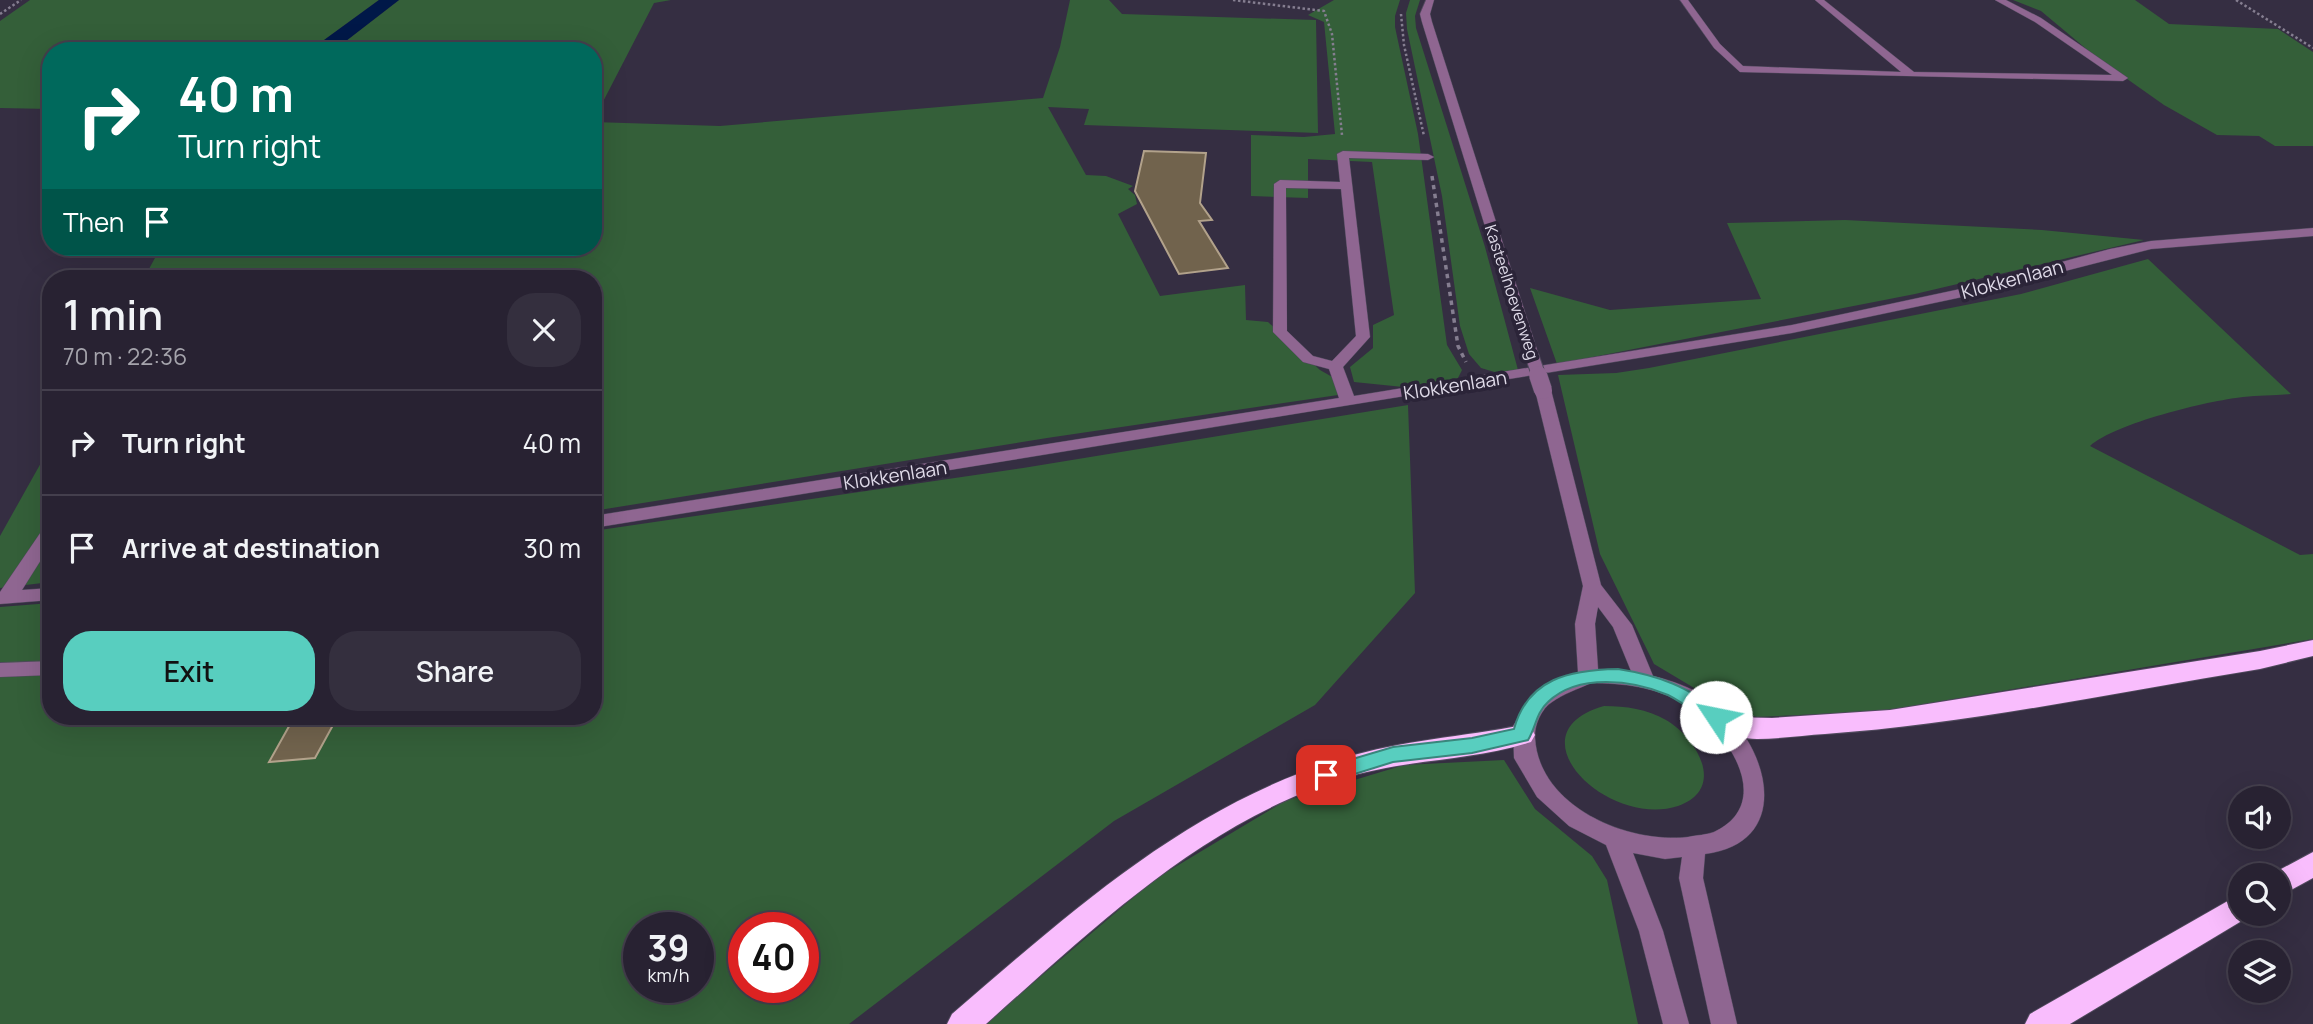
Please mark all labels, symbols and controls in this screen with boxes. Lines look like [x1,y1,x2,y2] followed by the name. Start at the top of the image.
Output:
[178,60,294,127] text: 40 m
[63,70,154,161] icon: right
[178,124,321,168] text: Turn right
[138,203,176,241] icon: arrive
[63,204,124,240] text: Then
[1480,222,1544,362] street label: Kasteelhoevenweg
[1958,253,2066,305] street label: Klokkenlaan
[63,285,163,343] text: 1 min
[507,293,581,367] button: close
[63,340,187,372] text: 70 m · 22:36
[1401,364,1509,406] street label: Klokkenlaan
[63,424,101,462] icon: right
[122,425,246,461] text: Turn right
[523,425,581,461] text: 40 m
[841,454,949,496] street label: Klokkenlaan
[63,529,101,567] icon: arrive
[122,530,380,566] text: Arrive at destination
[524,530,581,566] text: 30 m
[63,631,315,711] button: Exit
[329,631,581,711] button: Share
[1679,680,1753,754] position arrow
[1296,745,1356,805] pin
[1307,756,1345,794] icon: arrive
[2228,786,2291,1003] map controls
[2228,786,2291,849] button: sound
[2228,863,2291,926] button: search
[728,912,819,1003] speed limit sign: 40
[647,924,690,972] text: 39
[2228,940,2291,1003] button: layers
[648,963,689,987] text: km/h

